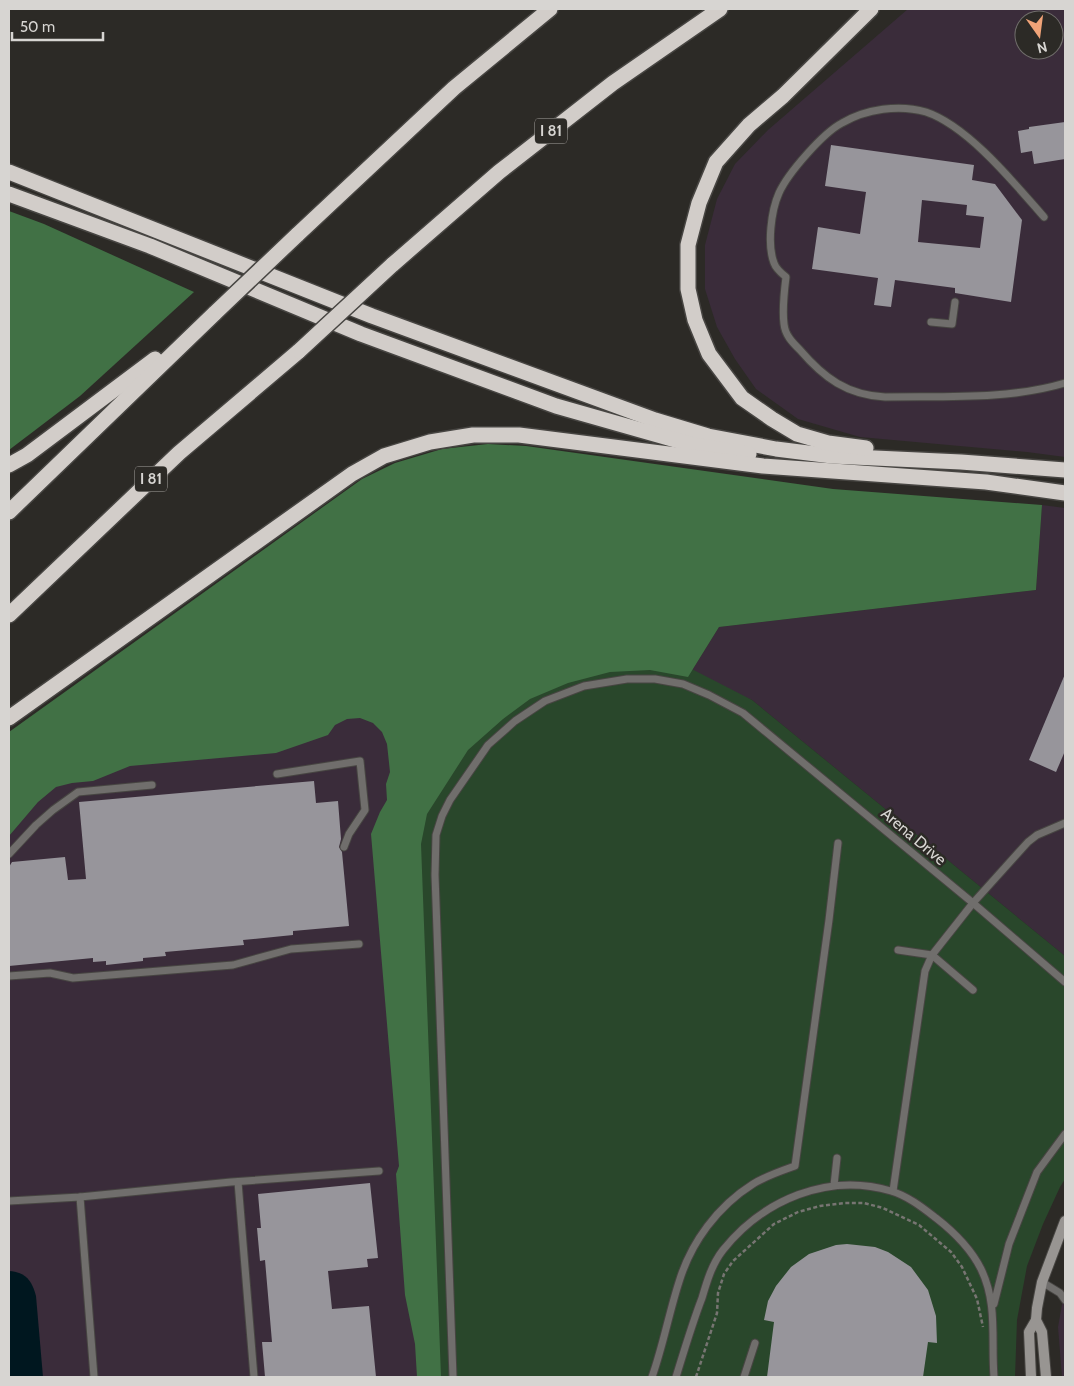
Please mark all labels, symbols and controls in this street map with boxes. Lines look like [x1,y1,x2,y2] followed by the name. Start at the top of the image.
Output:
[12,10,104,42] scale bar
[1014,10,1064,60] north arrow
[20,18,55,36] text: 50 m
[1035,38,1049,58] text: N
[535,118,567,144] road number: I 81
[135,466,167,492] road number: I 81
[877,804,950,869] street label: Arena Drive

